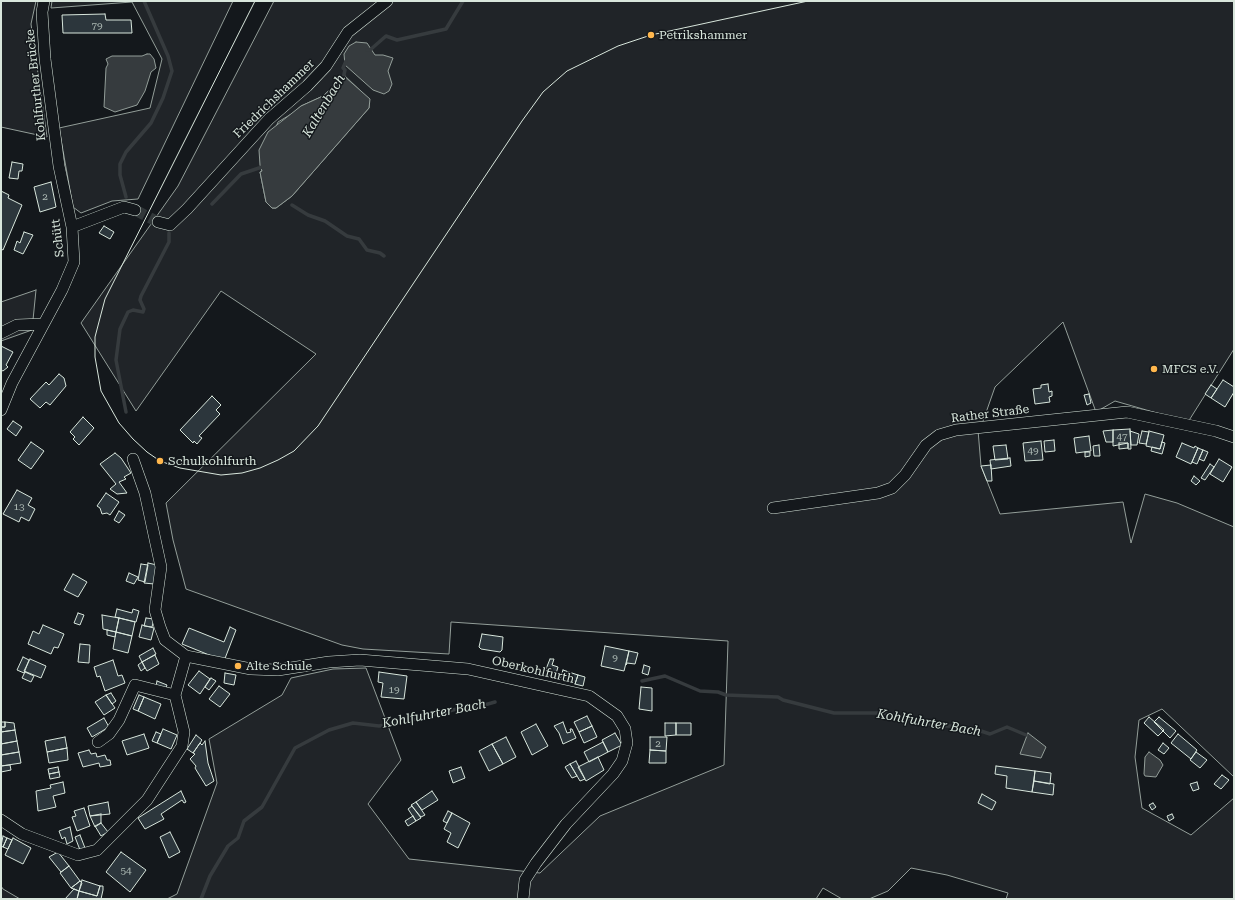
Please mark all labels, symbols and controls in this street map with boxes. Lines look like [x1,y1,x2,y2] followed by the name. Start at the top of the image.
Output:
[91,20,103,32] house number: 79
[23,28,49,142] street label: Kohlfurther Brücke
[659,28,747,42] place label: Petrikshammer
[646,30,656,40] marker: Petrikshammer
[231,57,317,141] street label: Friedrichshammer
[299,72,349,140] water label: Kaltenbach
[42,191,48,203] house number: 2
[49,218,67,258] street label: Schütt
[1162,362,1219,376] place label: MFCS e.V.
[1149,364,1159,374] marker: MFCS e.V.
[950,402,1030,426] street label: Rather Straße
[1116,431,1128,443] house number: 47
[1027,445,1039,457] house number: 49
[168,454,257,468] place label: Schulkohlfurth
[155,456,165,466] marker: Schulkohlfurth
[13,501,25,513] house number: 13
[612,652,618,664] house number: 9
[490,654,576,686] street label: Oberkohlfurth
[246,659,312,673] place label: Alte Schule
[233,661,243,671] marker: Alte Schule
[388,684,400,696] house number: 19
[381,696,487,732] water label: Kohlfuhrter Bach
[876,706,982,740] water label: Kohlfuhrter Bach
[655,738,661,750] house number: 2
[120,865,132,877] house number: 54

